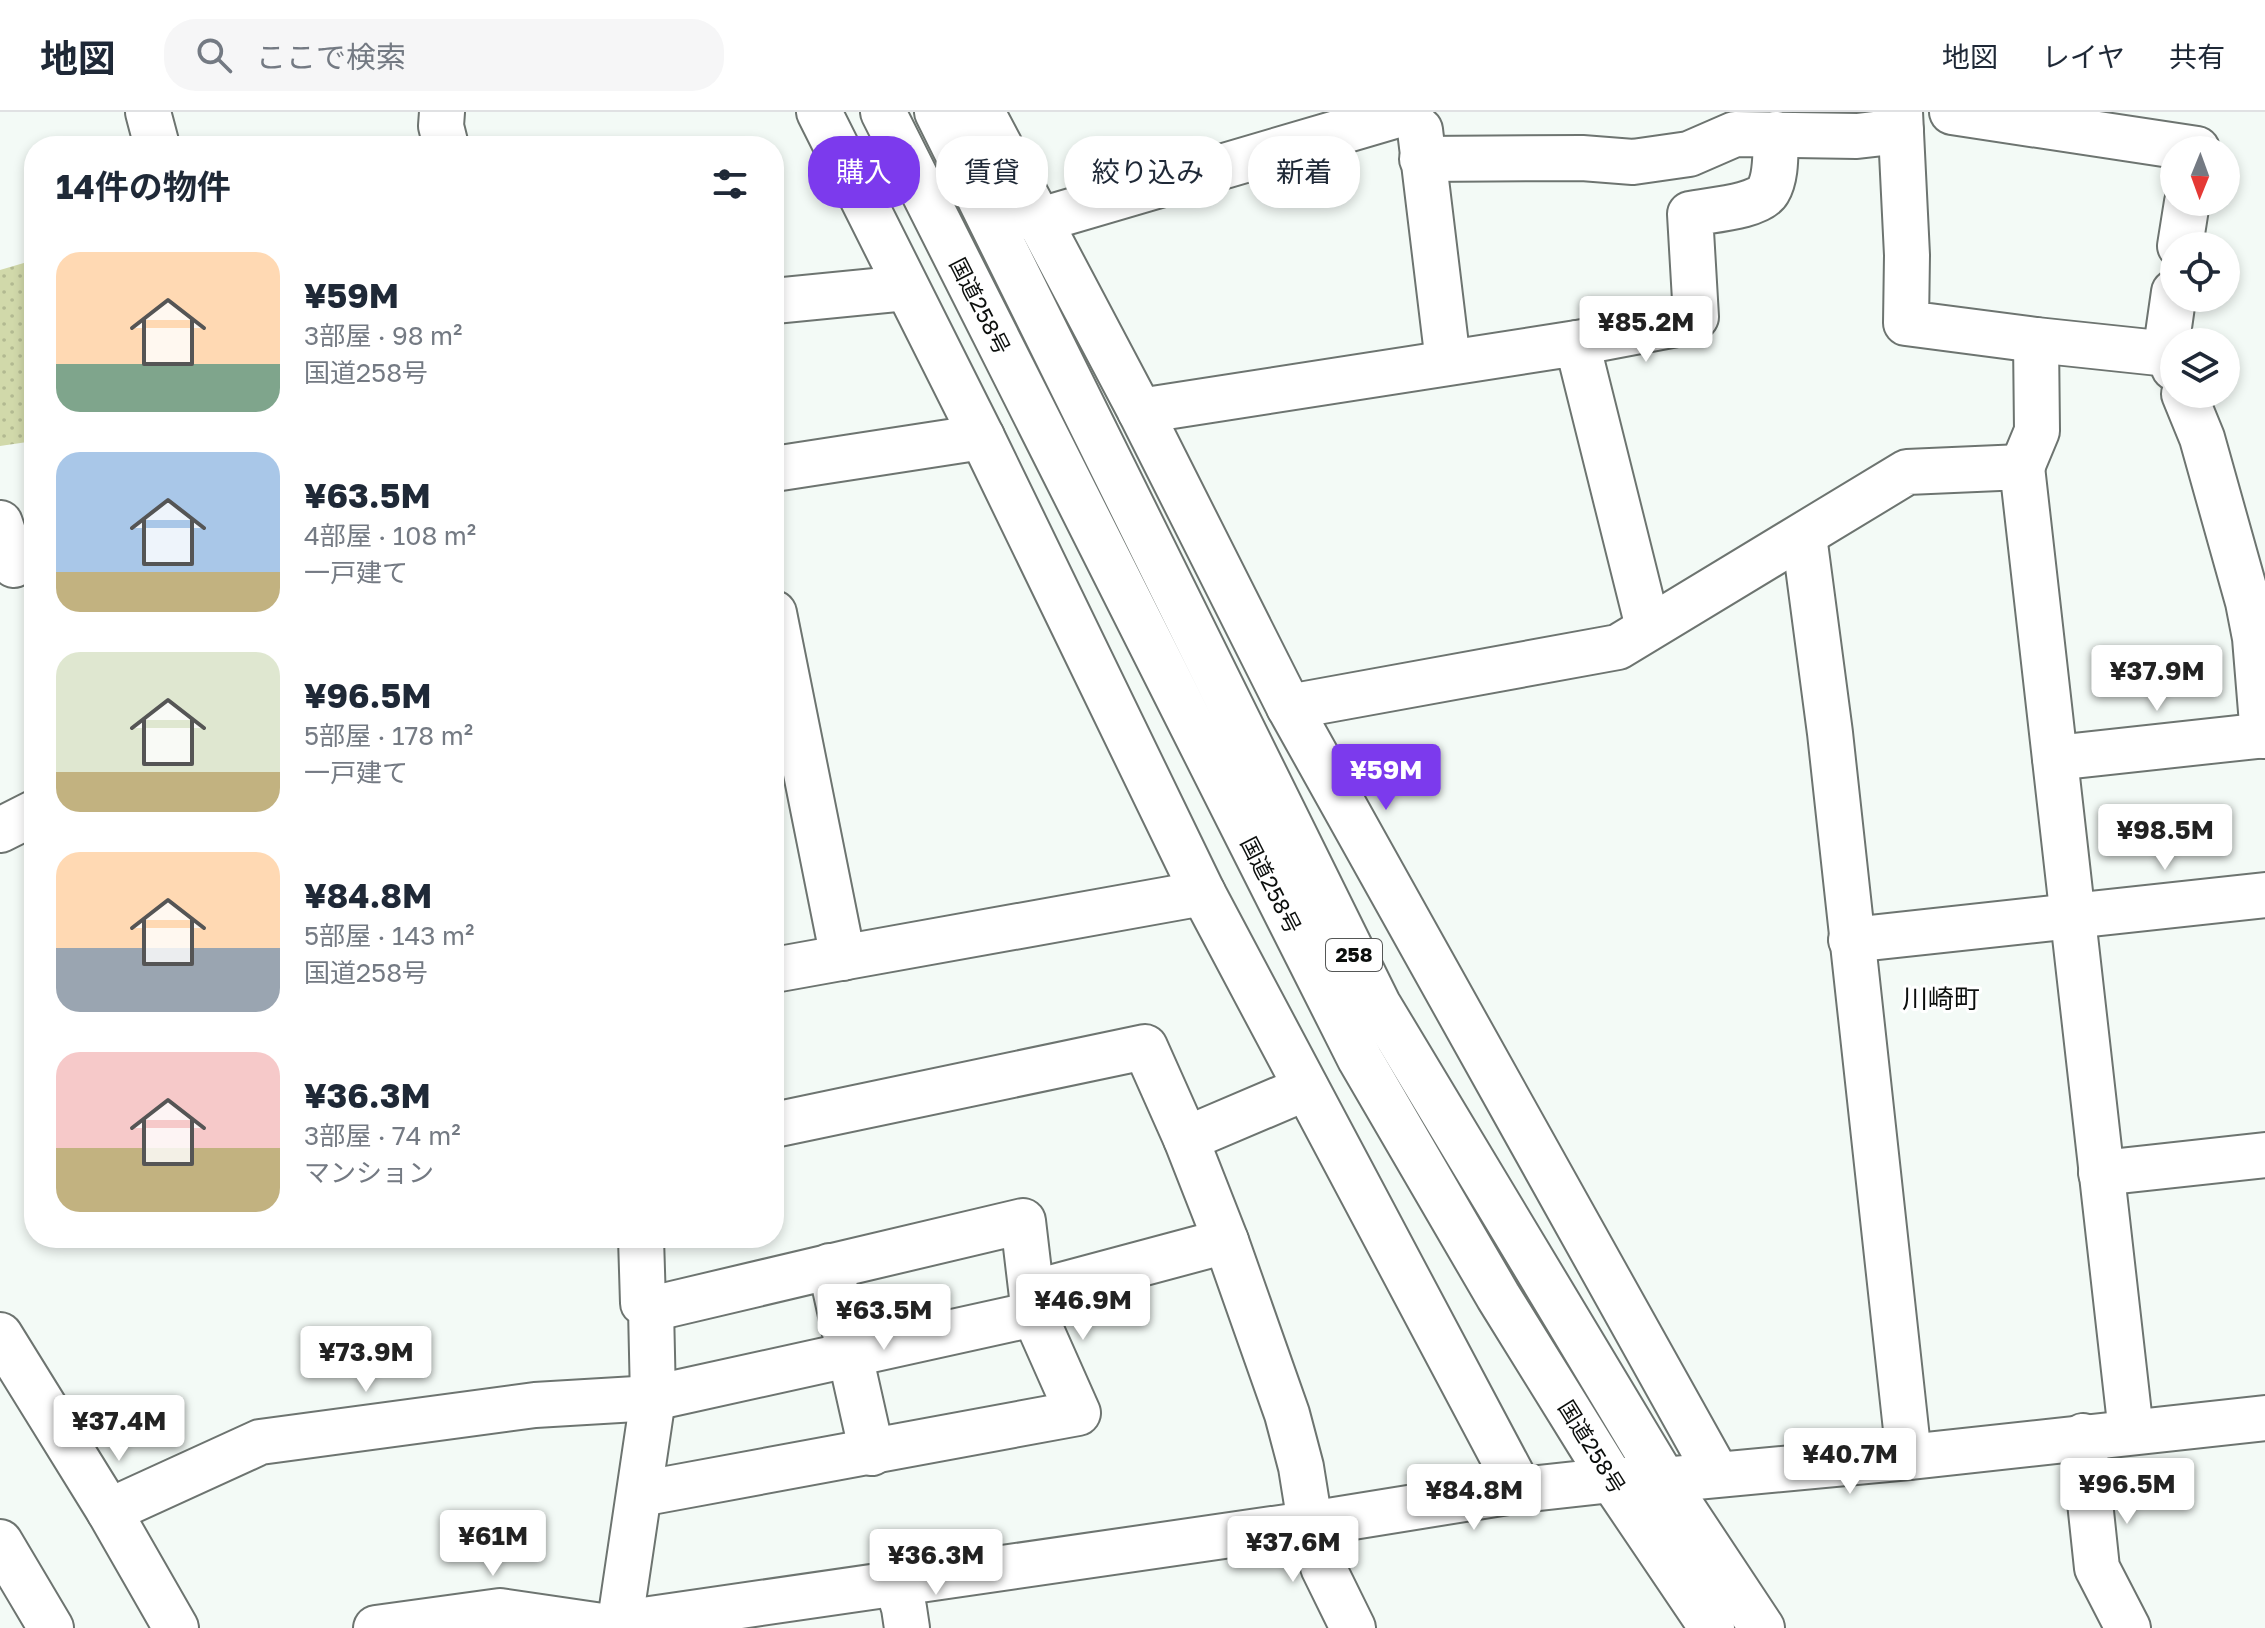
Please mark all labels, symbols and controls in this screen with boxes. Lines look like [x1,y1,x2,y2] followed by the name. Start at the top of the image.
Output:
[164,19,724,91] search box
[192,33,236,77] icon: search
[40,35,116,80] text: 地図
[256,39,406,75] text: ここで検索
[1942,40,1998,73] text: 地図
[2042,40,2125,73] text: レイヤ
[2169,40,2225,73] text: 共有
[808,136,920,208] chip: 購入
[936,136,1048,208] chip: 賃貸
[1064,136,1232,208] chip: 絞り込み
[1248,136,1360,208] chip: 新着
[2160,136,2240,216] north arrow
[2160,136,2240,408] map controls
[708,162,752,206] icon: filters
[56,166,231,206] text: 14件の物件
[2160,232,2240,312] button: locate
[945,253,1016,359] street label: 国道258号
[304,275,399,315] text: ¥59M
[120,284,216,380] icon: home
[1581,296,1711,364] pin: ¥85.2M
[1598,306,1694,337] text: ¥85.2M
[304,320,462,351] text: 3部屋 · 98 m²
[2160,328,2240,408] button: layers
[304,357,428,388] text: 国道258号
[304,475,431,515] text: ¥63.5M
[120,484,216,580] icon: home
[304,520,476,551] text: 4部屋 · 108 m²
[304,557,408,588] text: 一戸建て
[2092,645,2222,713] pin: ¥37.9M
[2109,655,2205,686] text: ¥37.9M
[304,675,432,715] text: ¥96.5M
[120,684,216,780] icon: home
[304,720,473,751] text: 5部屋 · 178 m²
[1339,744,1433,812] pin: ¥59M
[1350,754,1422,785] text: ¥59M
[304,757,408,788] text: 一戸建て
[2100,804,2230,872] pin: ¥98.5M
[2116,814,2214,845] text: ¥98.5M
[1236,832,1307,938] street label: 国道258号
[304,875,432,915] text: ¥84.8M
[120,884,216,980] icon: home
[304,920,474,951] text: 5部屋 · 143 m²
[1326,939,1382,971] road number: 258
[304,957,428,988] text: 国道258号
[1902,983,1980,1014] district label: 川崎町
[304,1075,431,1115] text: ¥36.3M
[120,1084,216,1180] icon: home
[304,1120,461,1151] text: 3部屋 · 74 m²
[304,1157,434,1188] text: マンション
[1018,1274,1148,1342] pin: ¥46.9M
[819,1284,949,1352] pin: ¥63.5M
[1034,1284,1132,1315] text: ¥46.9M
[836,1294,932,1325] text: ¥63.5M
[301,1326,431,1394] pin: ¥73.9M
[318,1336,414,1367] text: ¥73.9M
[54,1395,184,1463] pin: ¥37.4M
[1553,1395,1632,1498] street label: 国道258号
[72,1405,166,1436] text: ¥37.4M
[1785,1428,1915,1496] pin: ¥40.7M
[1802,1438,1898,1469] text: ¥40.7M
[2062,1458,2192,1526] pin: ¥96.5M
[1409,1464,1539,1532] pin: ¥84.8M
[2078,1468,2176,1499] text: ¥96.5M
[1425,1474,1523,1505] text: ¥84.8M
[446,1510,540,1578] pin: ¥61M
[1228,1516,1358,1584] pin: ¥37.6M
[458,1520,528,1551] text: ¥61M
[1245,1526,1341,1557] text: ¥37.6M
[871,1529,1001,1597] pin: ¥36.3M
[888,1539,984,1570] text: ¥36.3M

